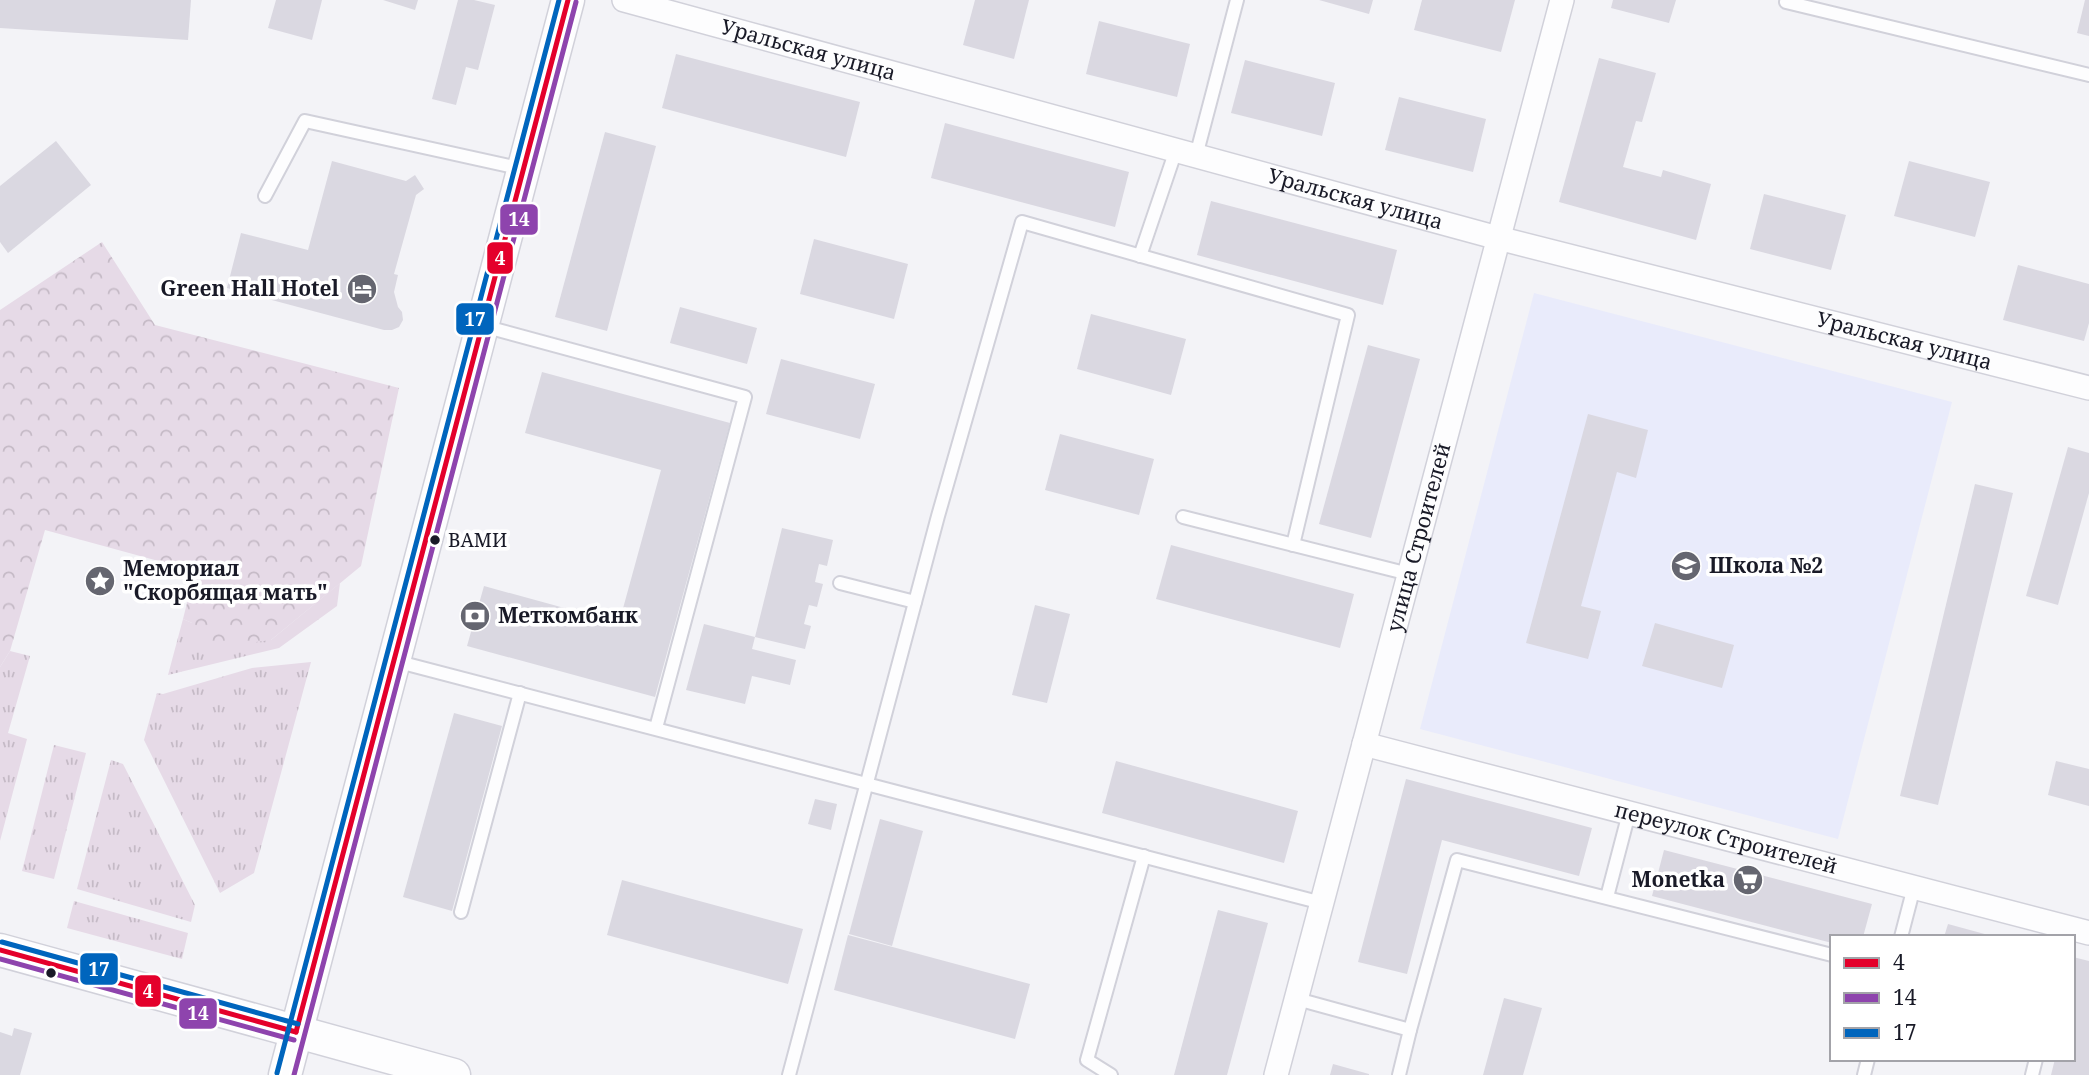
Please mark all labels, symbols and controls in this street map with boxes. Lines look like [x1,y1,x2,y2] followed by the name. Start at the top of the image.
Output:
[718,12,899,86] street label: Уральская улица
[1265,161,1446,235] street label: Уральская улица
[499,203,539,236] line badge: 14
[508,206,530,232] text: 14
[486,241,514,275] line badge: 4
[495,245,506,271] text: 4
[345,272,379,306] hotel icon: Green Hall Hotel
[160,274,340,302] place label: Green Hall Hotel
[455,302,495,336] line badge: 17
[1814,304,1995,376] street label: Уральская улица
[464,306,486,332] text: 17
[1379,440,1457,635] street label: улица Строителей
[448,527,507,553] place label: ВАМИ
[428,533,442,547] marker: ВАМИ
[1669,549,1703,583] school or university icon: Школа №2
[1709,551,1823,579] place label: Школа №2
[123,554,328,606] place label: Мемориал "Скорбящая мать"
[83,564,117,598] place icon: Мемориал "Скорбящая мать"
[458,599,492,633] bank icon: Меткомбанк
[498,601,639,629] place label: Меткомбанк
[1612,795,1841,880] street label: переулок Строителей
[1731,863,1765,897] supermarket icon: Monetka
[1632,865,1725,893] place label: Monetka
[1830,935,2075,1061] legend
[1893,948,1905,976] text: 4
[79,952,119,986] line badge: 17
[88,956,110,982] text: 17
[44,966,58,980] unlabelled marker
[134,974,162,1008] line badge: 4
[143,978,154,1004] text: 4
[1893,983,1917,1011] text: 14
[178,997,218,1030] line badge: 14
[187,1000,209,1026] text: 14
[1893,1018,1916,1046] text: 17

